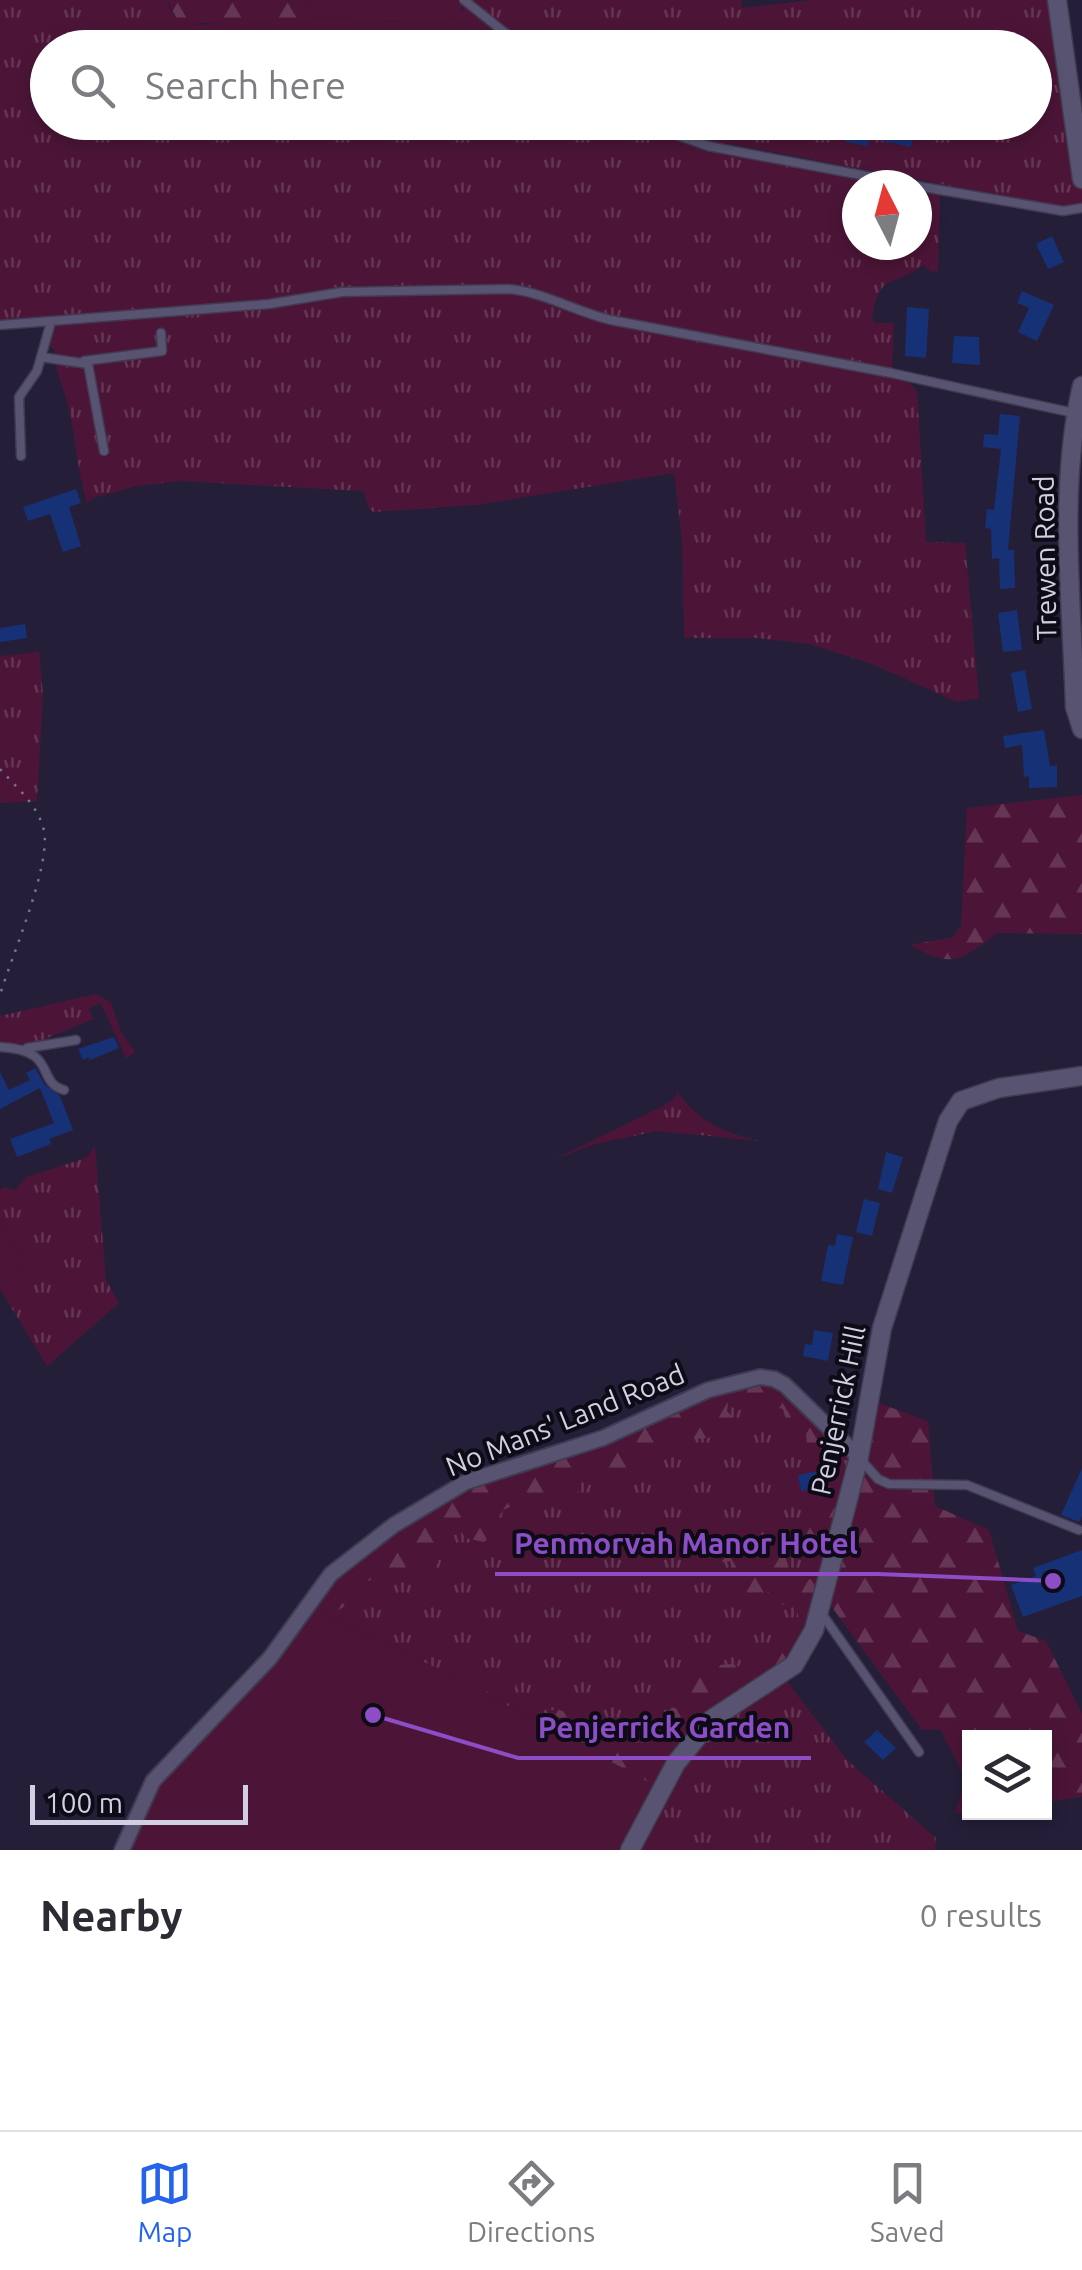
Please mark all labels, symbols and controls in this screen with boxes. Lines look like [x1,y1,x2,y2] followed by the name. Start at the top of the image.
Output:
[30,30,1052,140] search box
[65,58,120,113] icon: search
[145,64,346,106] text: Search here
[842,170,932,260] north arrow
[1028,475,1061,641] street label: Trewen Road
[804,1322,871,1497] street label: Penjerrick Hill
[441,1358,689,1482] street label: No Mans' Land Road
[495,1514,878,1574] callout: Penmorvah Manor Hotel
[514,1526,858,1560] text: Penmorvah Manor Hotel
[518,1698,811,1758] callout: Penjerrick Garden
[538,1710,790,1744] text: Penjerrick Garden
[962,1730,1052,1820] map controls
[962,1730,1052,1820] button: layers
[30,1780,248,1824] scale bar
[45,1787,123,1818] text: 100 m
[40,1892,183,1939] text: Nearby
[920,1897,1042,1933] text: 0 results
[137,2156,193,2247] tab: Map
[467,2156,595,2247] tab: Directions
[870,2156,945,2247] tab: Saved

